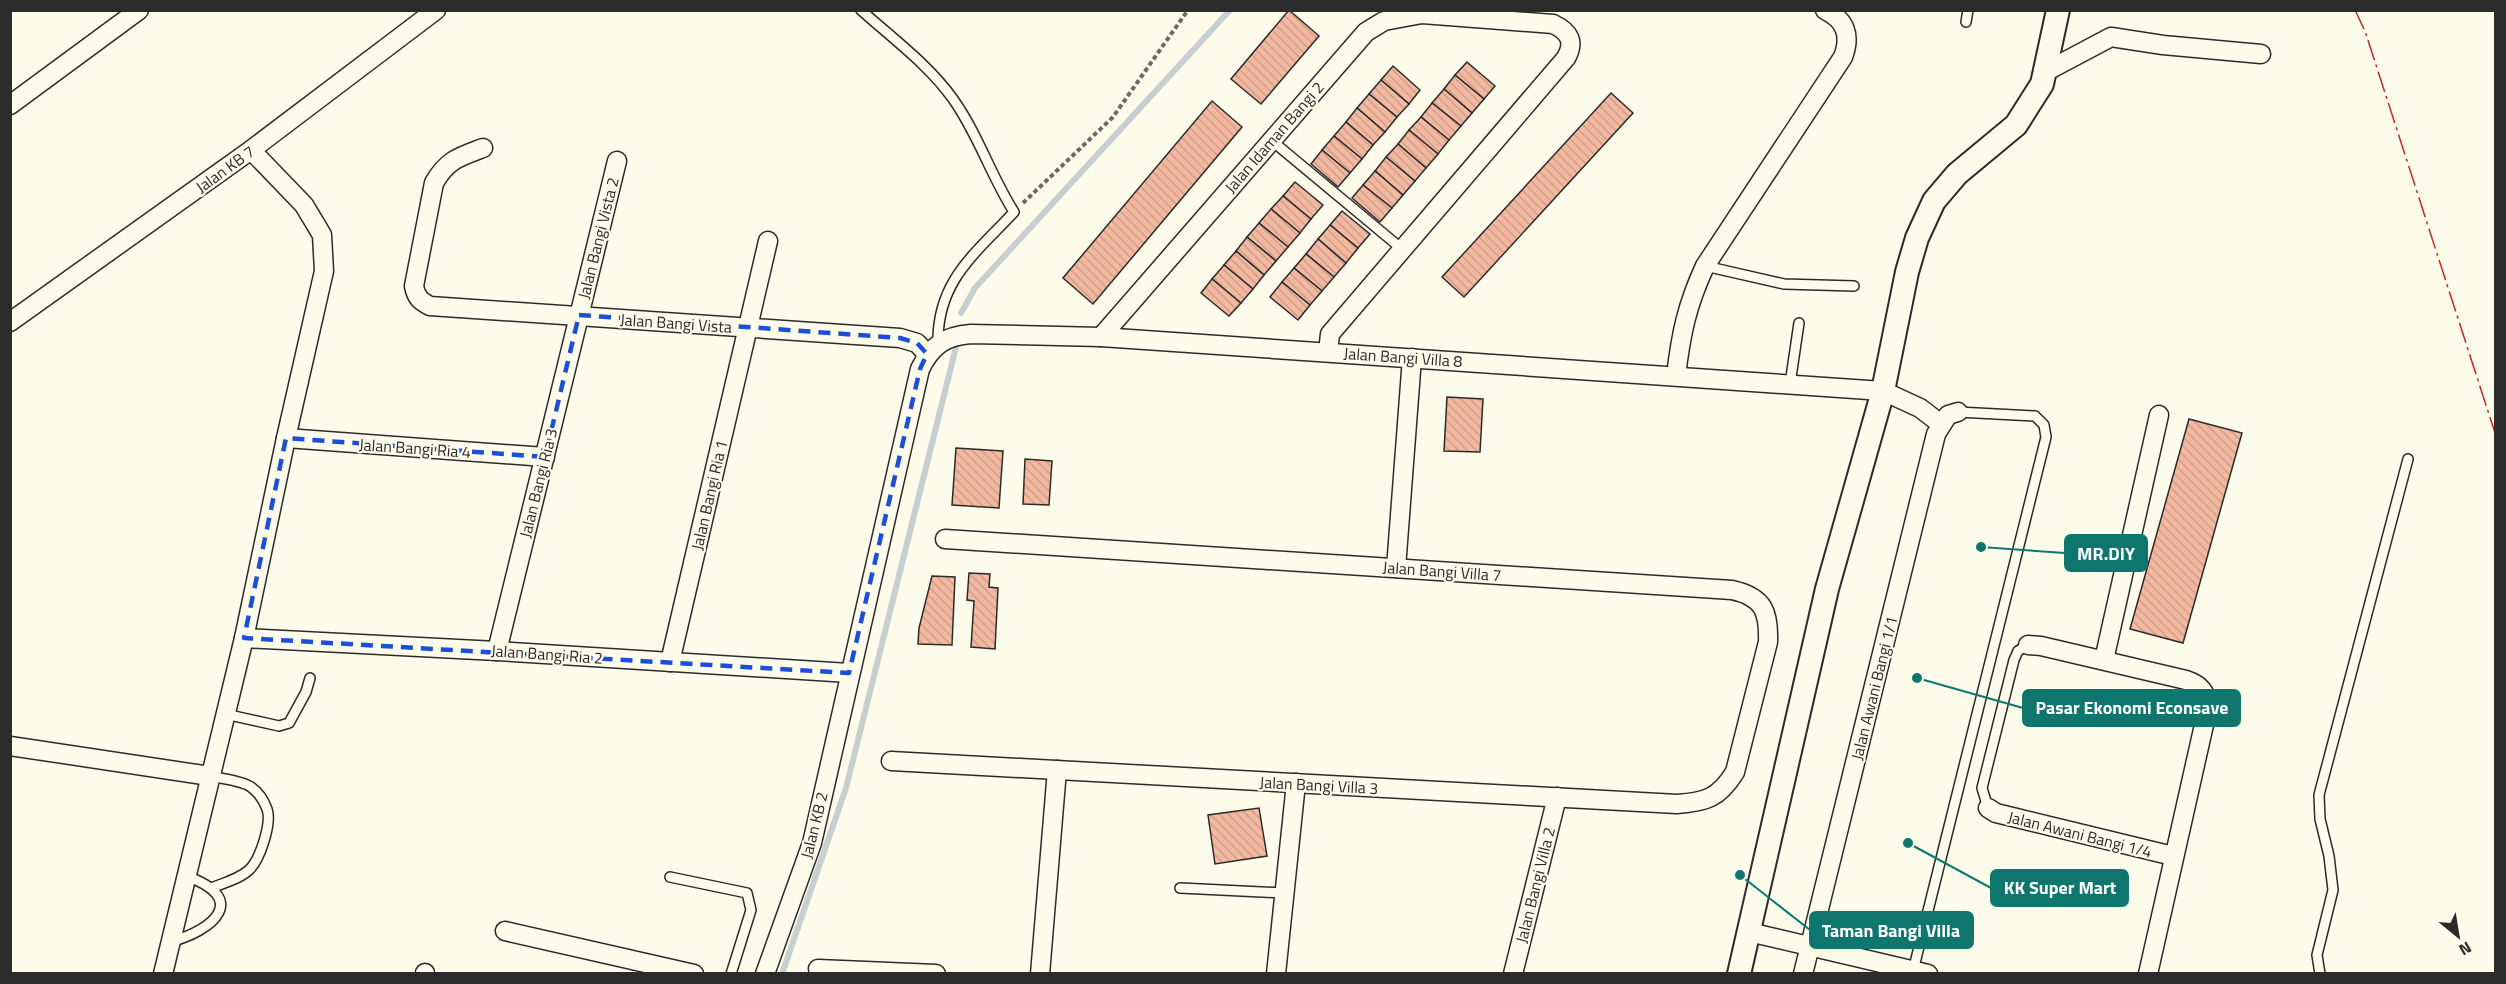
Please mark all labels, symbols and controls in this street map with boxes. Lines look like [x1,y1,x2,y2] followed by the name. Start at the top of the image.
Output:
[1219,76,1329,198] street label: Jalan Idaman Bangi 2
[190,139,260,199] street label: Jalan KB 7
[571,175,625,301] street label: Jalan Bangi Vista 2
[619,307,733,339] street label: Jalan Bangi Vista
[1343,341,1463,373] street label: Jalan Bangi Villa 8
[513,426,563,540] street label: Jalan Bangi Ria 3
[358,432,472,464] street label: Jalan Bangi Ria 4
[685,438,733,552] street label: Jalan Bangi Ria 1
[2065,535,2147,571] callout: MR.DIY
[2077,540,2136,567] text: MR.DIY
[1382,555,1502,587] street label: Jalan Bangi Villa 7
[1844,613,1904,763] street label: Jalan Awani Bangi 1/1
[490,638,604,670] street label: Jalan Bangi Ria 2
[2023,690,2240,726] callout: Pasar Ekonomi Econsave
[2036,694,2228,721] text: Pasar Ekonomi Econsave
[1259,770,1379,800] street label: Jalan Bangi Villa 3
[794,789,834,861] street label: Jalan KB 2
[2005,804,2155,864] street label: Jalan Awani Bangi 1/4
[1509,824,1561,946] street label: Jalan Bangi Villa 2
[1991,870,2128,906] callout: KK Super Mart
[2004,874,2117,901] text: KK Super Mart
[2428,906,2488,966] north arrow
[1810,912,1973,948] callout: Taman Bangi Villa
[1822,917,1960,944] text: Taman Bangi Villa
[2455,936,2476,962] text: N

